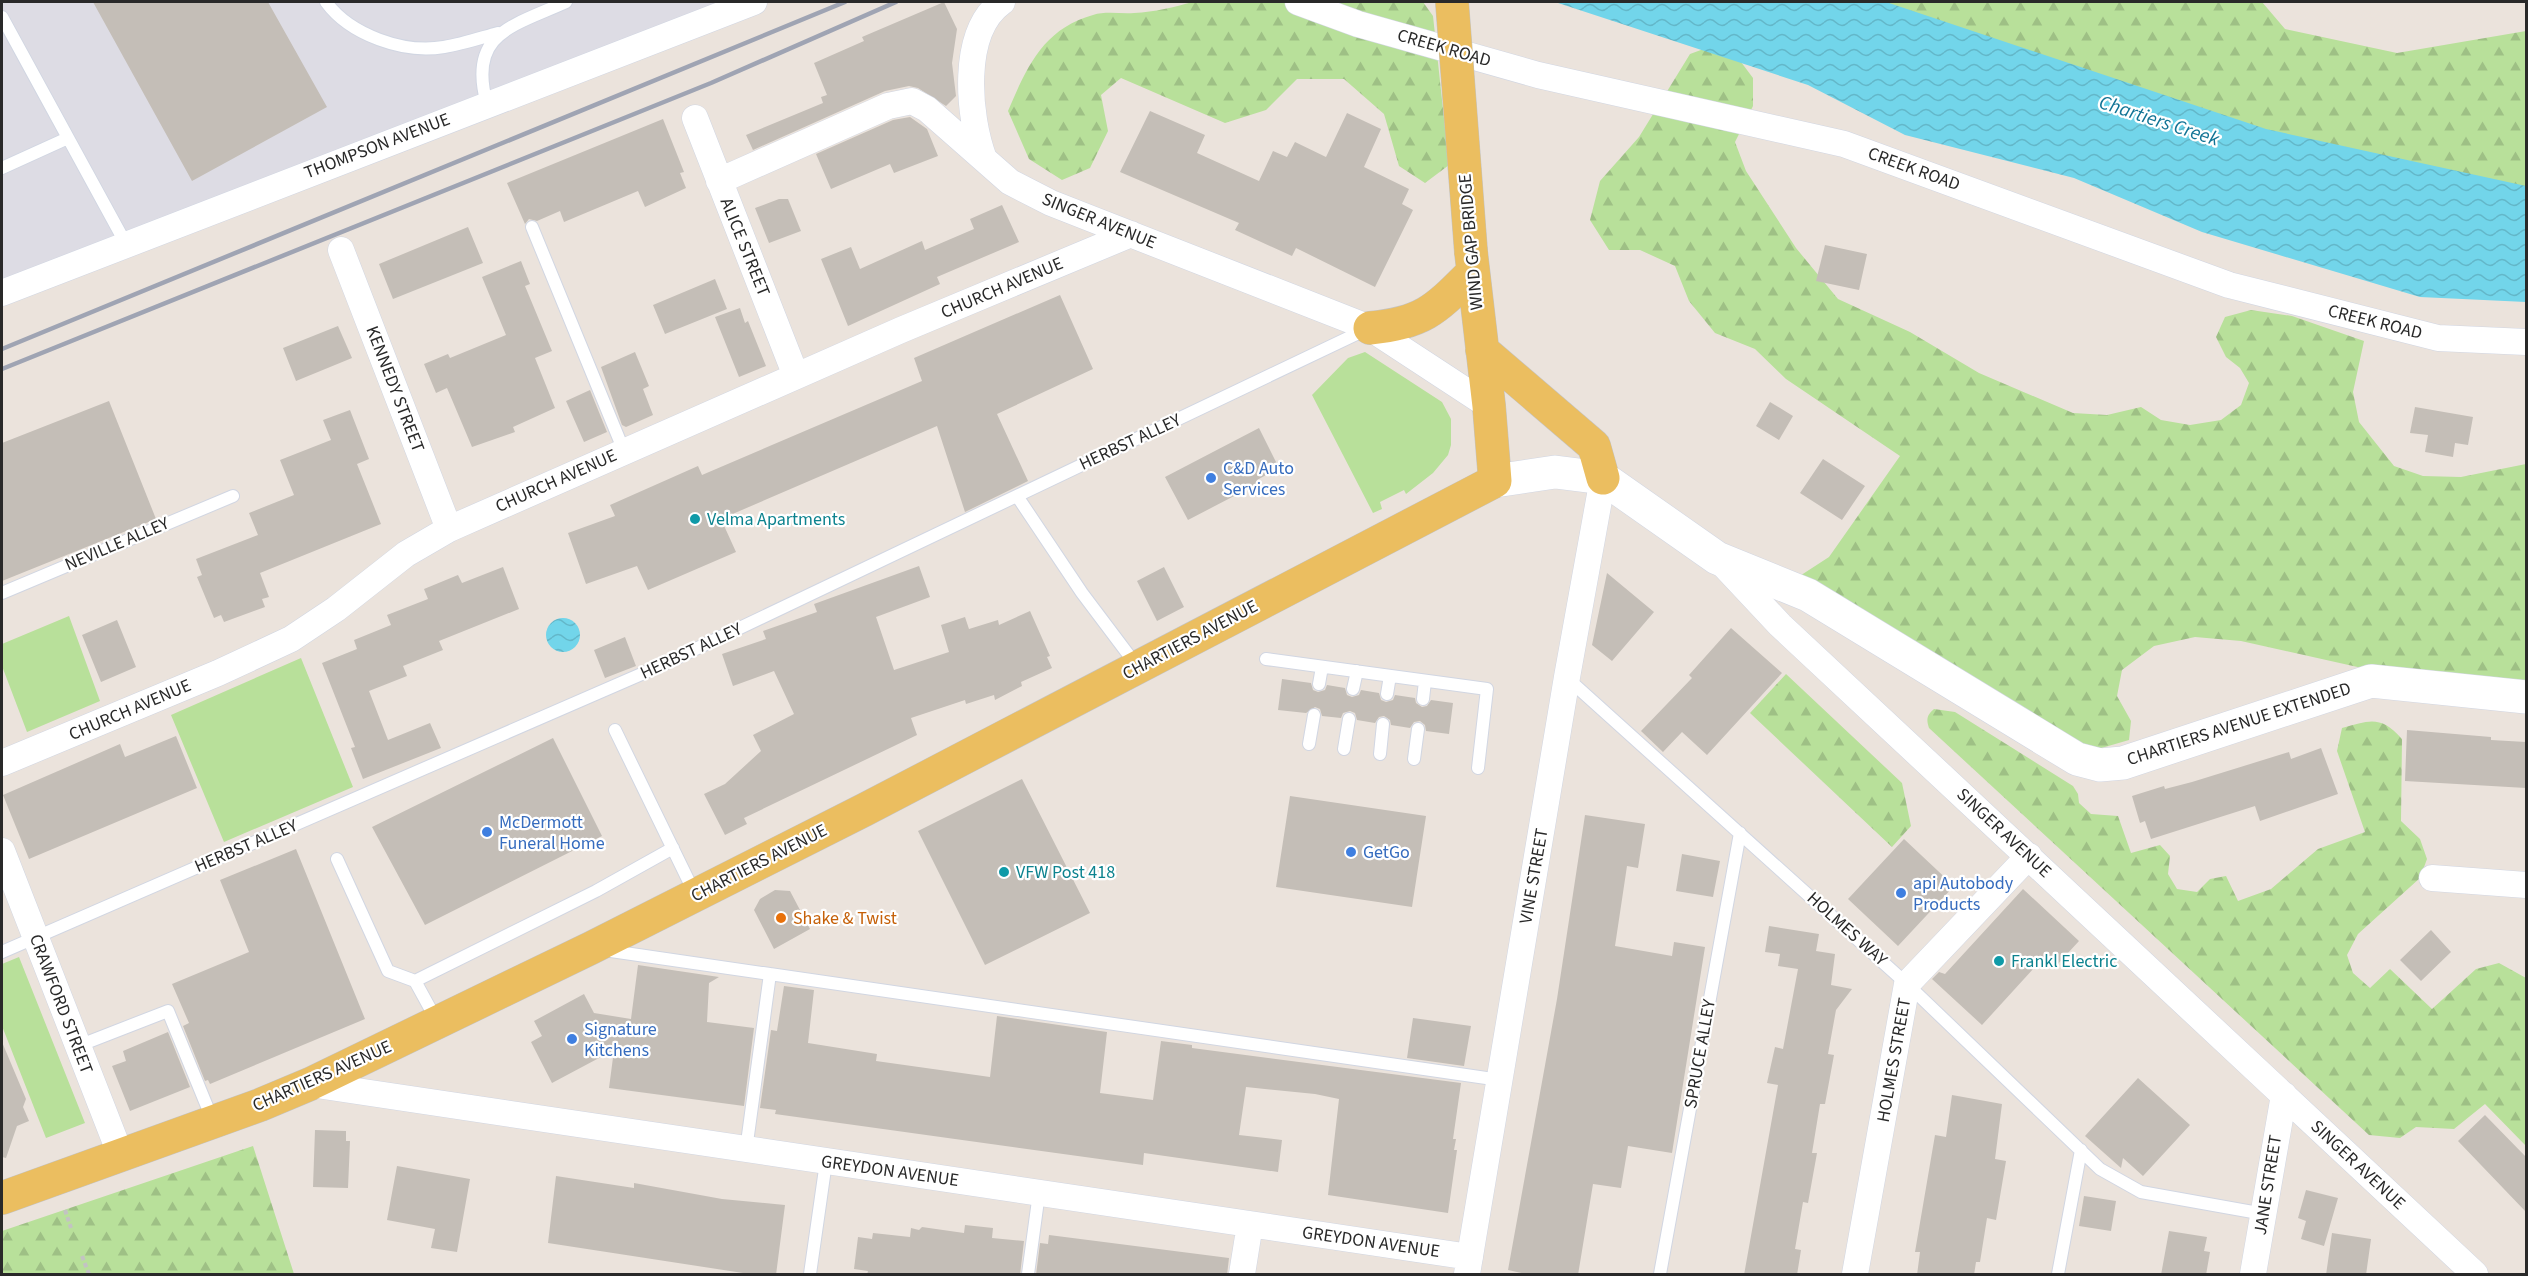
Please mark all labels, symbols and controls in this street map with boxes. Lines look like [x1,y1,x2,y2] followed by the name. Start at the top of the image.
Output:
[1394,23,1494,73] street label: CREEK ROAD
[2095,88,2223,154] water label: Chartiers Creek
[301,107,453,185] street label: THOMPSON AVENUE
[1864,141,1964,197] street label: CREEK ROAD
[1453,173,1489,311] street label: WIND GAP BRIDGE
[1038,187,1160,255] street label: SINGER AVENUE
[714,194,776,300] street label: ALICE STREET
[937,251,1067,325] street label: CHURCH AVENUE
[2325,298,2425,346] street label: CREEK ROAD
[359,322,431,456] street label: KENNEDY STREET
[1075,407,1185,476] street label: HERBST ALLEY
[491,443,621,519] street label: CHURCH AVENUE
[1223,456,1294,502] place label: C&D Auto Services
[1204,471,1218,485] marker: C&D Auto Services
[707,507,845,532] place label: Velma Apartments
[61,511,173,577] street label: NEVILLE ALLEY
[688,512,702,526] marker: Velma Apartments
[1118,594,1262,686] street label: CHARTIERS AVENUE
[636,616,746,685] street label: HERBST ALLEY
[65,673,195,747] street label: CHURCH AVENUE
[2124,676,2354,772] street label: CHARTIERS AVENUE EXTENDED
[1951,782,2057,884] street label: SINGER AVENUE
[499,810,605,856] place label: McDermott Funeral Home
[191,813,302,879] street label: HERBST ALLEY
[687,818,831,908] street label: CHARTIERS AVENUE
[480,825,494,839] marker: McDermott Funeral Home
[1513,826,1555,926] street label: VINE STREET
[1363,840,1410,865] place label: GetGo
[1344,845,1358,859] marker: GetGo
[1016,860,1115,885] place label: VFW Post 418
[997,865,1011,879] marker: VFW Post 418
[1913,871,2014,917] place label: api Autobody Products
[1801,886,1893,972] street label: HOLMES WAY
[1894,886,1908,900] marker: api Autobody Products
[793,906,897,931] place label: Shake & Twist
[774,911,788,925] marker: Shake & Twist
[23,931,99,1078] street label: CRAWFORD STREET
[2011,949,2117,974] place label: Frankl Electric
[1992,954,2006,968] marker: Frankl Electric
[1871,995,1917,1124] street label: HOLMES STREET
[1678,997,1722,1111] street label: SPRUCE ALLEY
[584,1017,657,1063] place label: Signature Kitchens
[565,1032,579,1046] marker: Signature Kitchens
[248,1034,396,1118] street label: CHARTIERS AVENUE
[2305,1114,2411,1216] street label: SINGER AVENUE
[2248,1133,2288,1237] street label: JANE STREET
[820,1149,960,1193] street label: GREYDON AVENUE
[1301,1220,1441,1264] street label: GREYDON AVENUE

